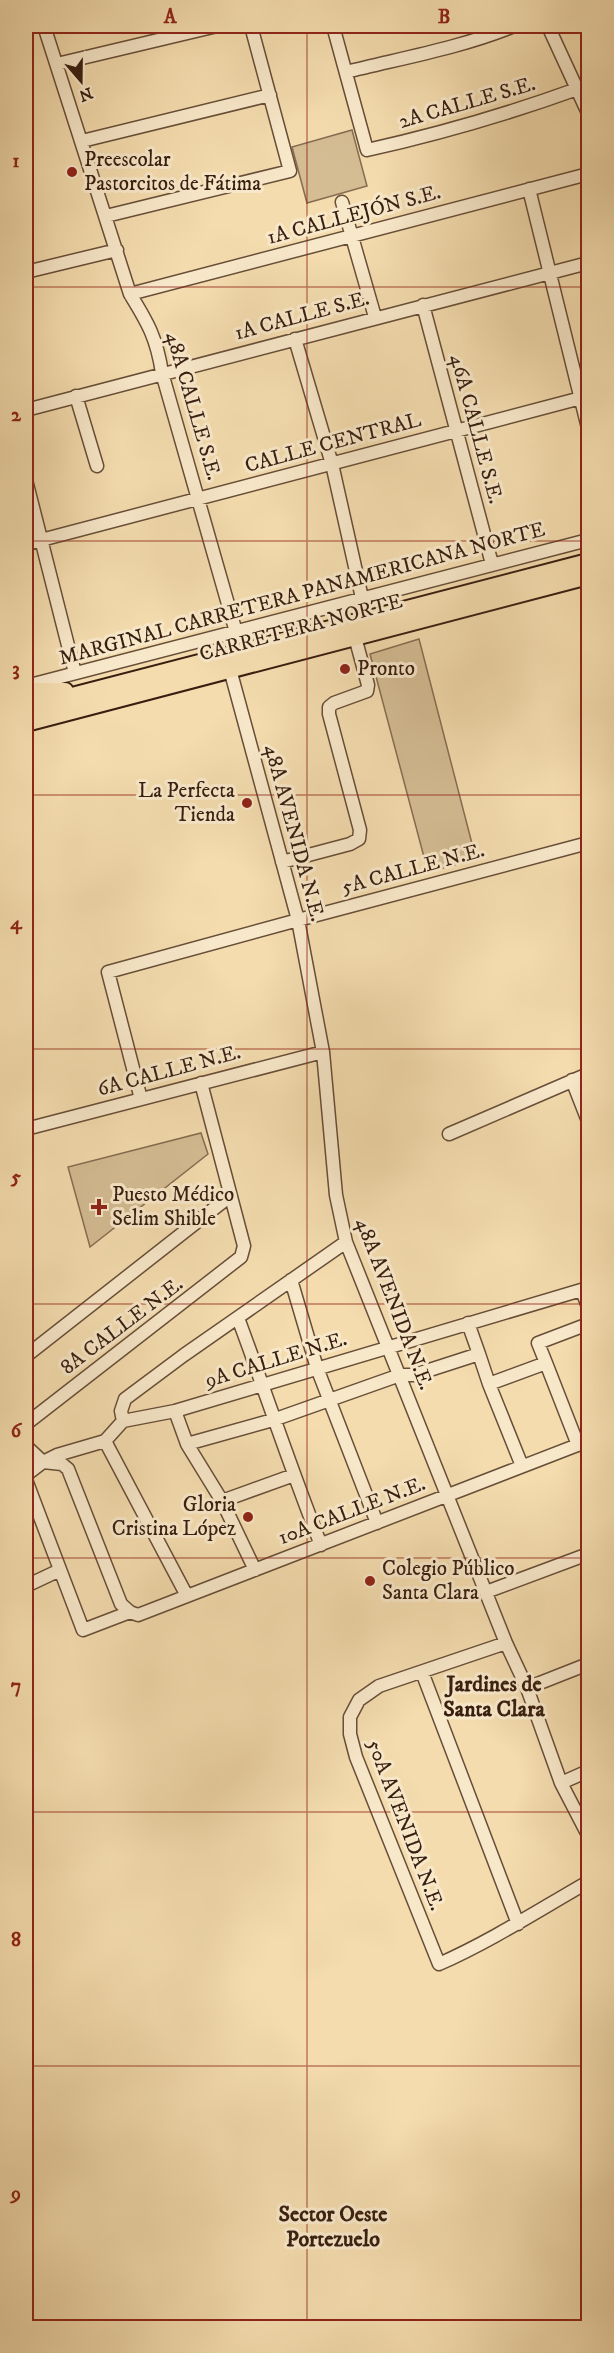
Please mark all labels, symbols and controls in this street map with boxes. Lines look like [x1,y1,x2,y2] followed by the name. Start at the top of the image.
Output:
[163,5,178,30] text: A
[438,5,450,30] text: B
[51,51,111,111] north arrow
[396,71,538,135] street label: 2A CALLE S.E.
[76,83,95,106] text: N
[84,147,261,197] place label: Preescolar Pastorcitos de Fátima
[12,149,20,174] text: 1
[65,165,79,179] marker: Preescolar Pastorcitos de Fátima
[264,177,444,251] street label: 1A CALLEJÓN S.E.
[232,286,372,346] street label: 1A CALLE S.E.
[159,329,227,483] street label: 48A CALLE S.E.
[444,351,508,507] street label: 46A CALLE S.E.
[11,403,22,428] text: 2
[242,407,424,479] street label: CALLE CENTRAL
[56,516,548,672] street label: MARGINAL CARRETERA PANAMERICANA NORTE
[197,588,406,668] street label: CARRETERA NORTE
[357,656,415,682] place label: Pronto
[12,657,20,682] text: 3
[338,662,352,676] marker: Pronto
[258,742,330,924] street label: 48A AVENIDA N.E.
[138,778,235,828] place label: La Perfecta Tienda
[240,796,254,810] marker: La Perfecta Tienda
[339,837,487,901] street label: 5A CALLE N.E.
[10,911,23,936] text: 4
[94,1039,244,1103] street label: 6A CALLE N.E.
[10,1165,21,1190] text: 5
[112,1182,234,1232] place label: Puesto Médico Selim Shible
[90,1198,108,1216] marker: Puesto Médico Selim Shible
[349,1214,439,1394] street label: 48A AVENIDA N.E.
[55,1271,189,1381] street label: 8A CALLE N.E.
[201,1326,350,1394] street label: 9A CALLE N.E.
[11,1419,23,1444] text: 6
[275,1471,429,1551] street label: 10A CALLE N.E.
[112,1492,236,1542] place label: Gloria Cristina López
[241,1510,255,1524] marker: Gloria Cristina López
[382,1556,514,1606] place label: Colegio Público Santa Clara
[363,1574,377,1588] marker: Colegio Público Santa Clara
[443,1671,545,1723] district label: Jardines de Santa Clara
[11,1674,21,1699] text: 7
[360,1736,450,1914] street label: 50A AVENIDA N.E.
[11,1928,21,1953] text: 8
[9,2182,21,2207] text: 9
[279,2201,387,2253] district label: Sector Oeste Portezuelo

